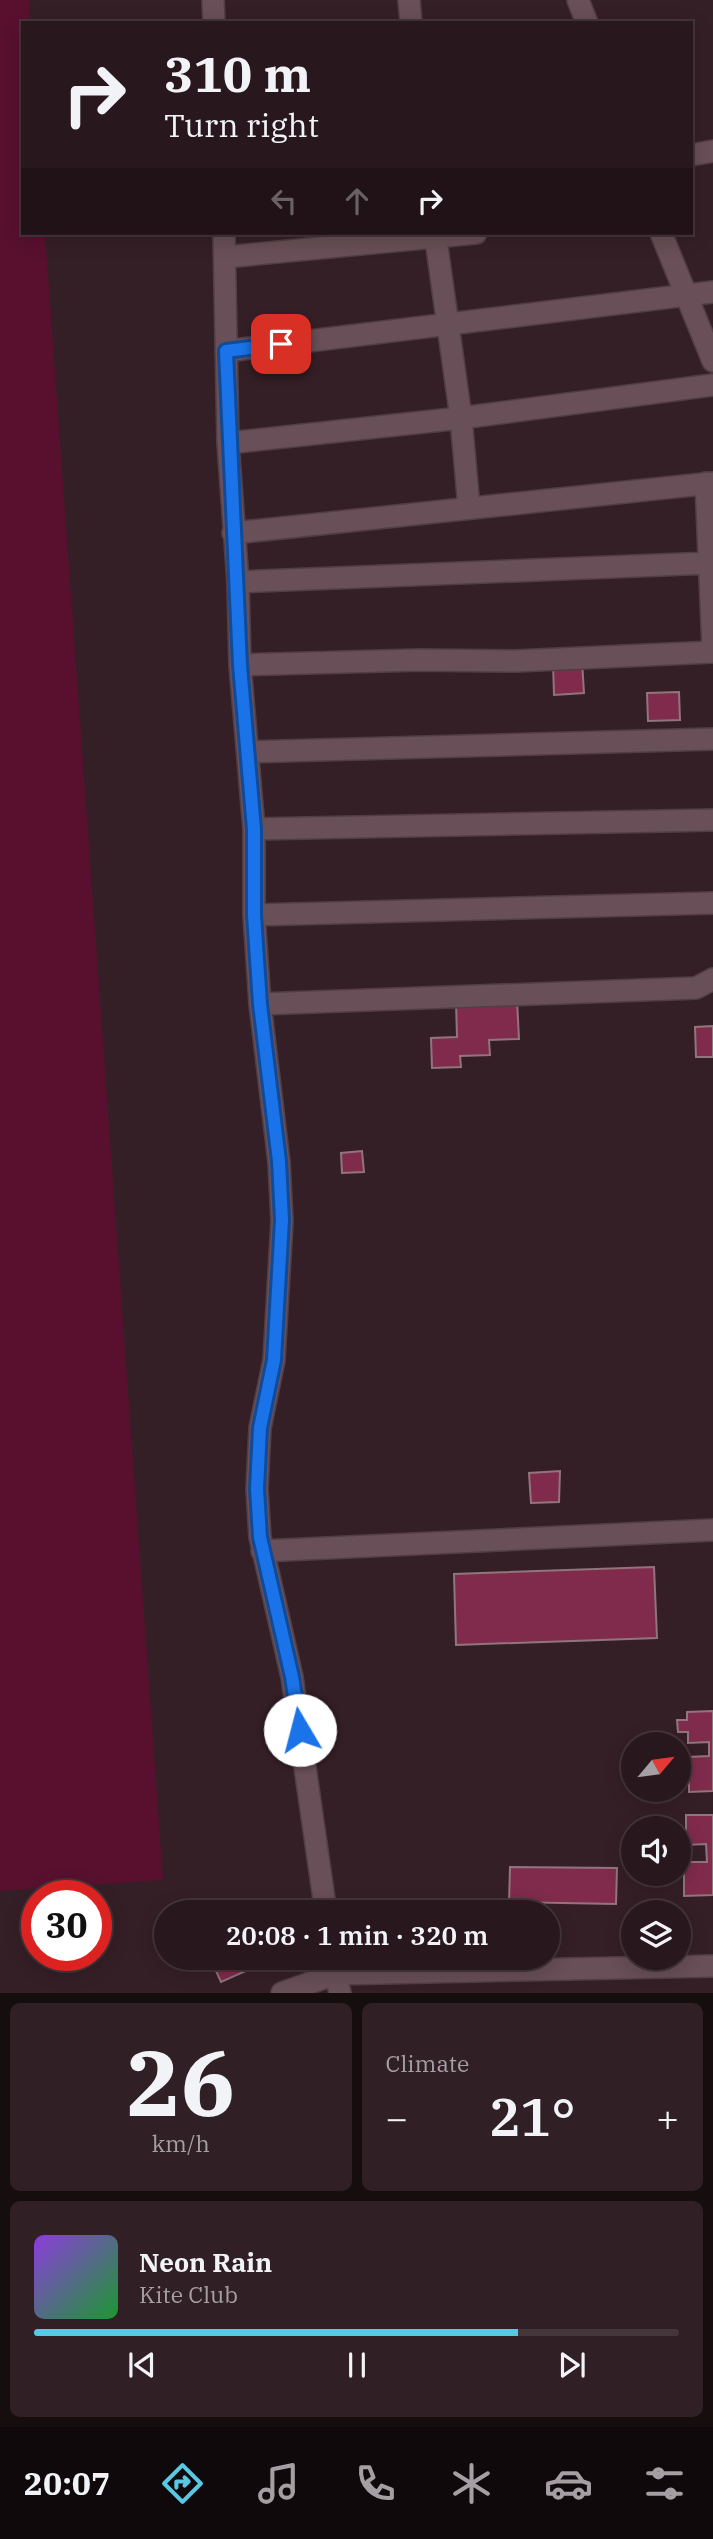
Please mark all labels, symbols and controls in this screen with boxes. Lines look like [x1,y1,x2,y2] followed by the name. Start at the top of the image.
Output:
[164,42,311,105] text: 310 m
[49,49,140,140] icon: right
[164,104,319,146] text: Turn right
[265,182,303,220] icon: left
[338,182,376,220] icon: ahead
[411,182,449,220] icon: right
[251,314,311,374] pin
[262,325,300,363] icon: arrive
[263,1693,337,1767] position arrow
[621,1732,691,1802] north arrow
[621,1732,691,1970] map controls
[621,1816,691,1886] button: sound
[21,1880,112,1971] speed limit sign: 30
[621,1900,691,1970] button: layers
[226,1918,488,1952] text: 20:08 · 1 min · 320 m
[126,2023,235,2141] text: 26
[386,2048,469,2078] text: Climate
[489,2083,576,2150] text: 21°
[386,2093,408,2142] text: −
[656,2093,679,2142] text: +
[152,2128,210,2158] text: km/h
[139,2245,272,2279] text: Neon Rain
[139,2279,238,2309] text: Kite Club
[123,2346,161,2384] icon: previous
[338,2346,376,2384] icon: pause
[553,2346,591,2384] icon: next
[158,2459,207,2508] icon: directions
[254,2459,303,2508] icon: music
[351,2459,400,2508] icon: phone
[447,2459,496,2508] icon: climate
[544,2459,593,2508] icon: car
[640,2459,689,2508] icon: filters
[24,2462,110,2504] text: 20:07

